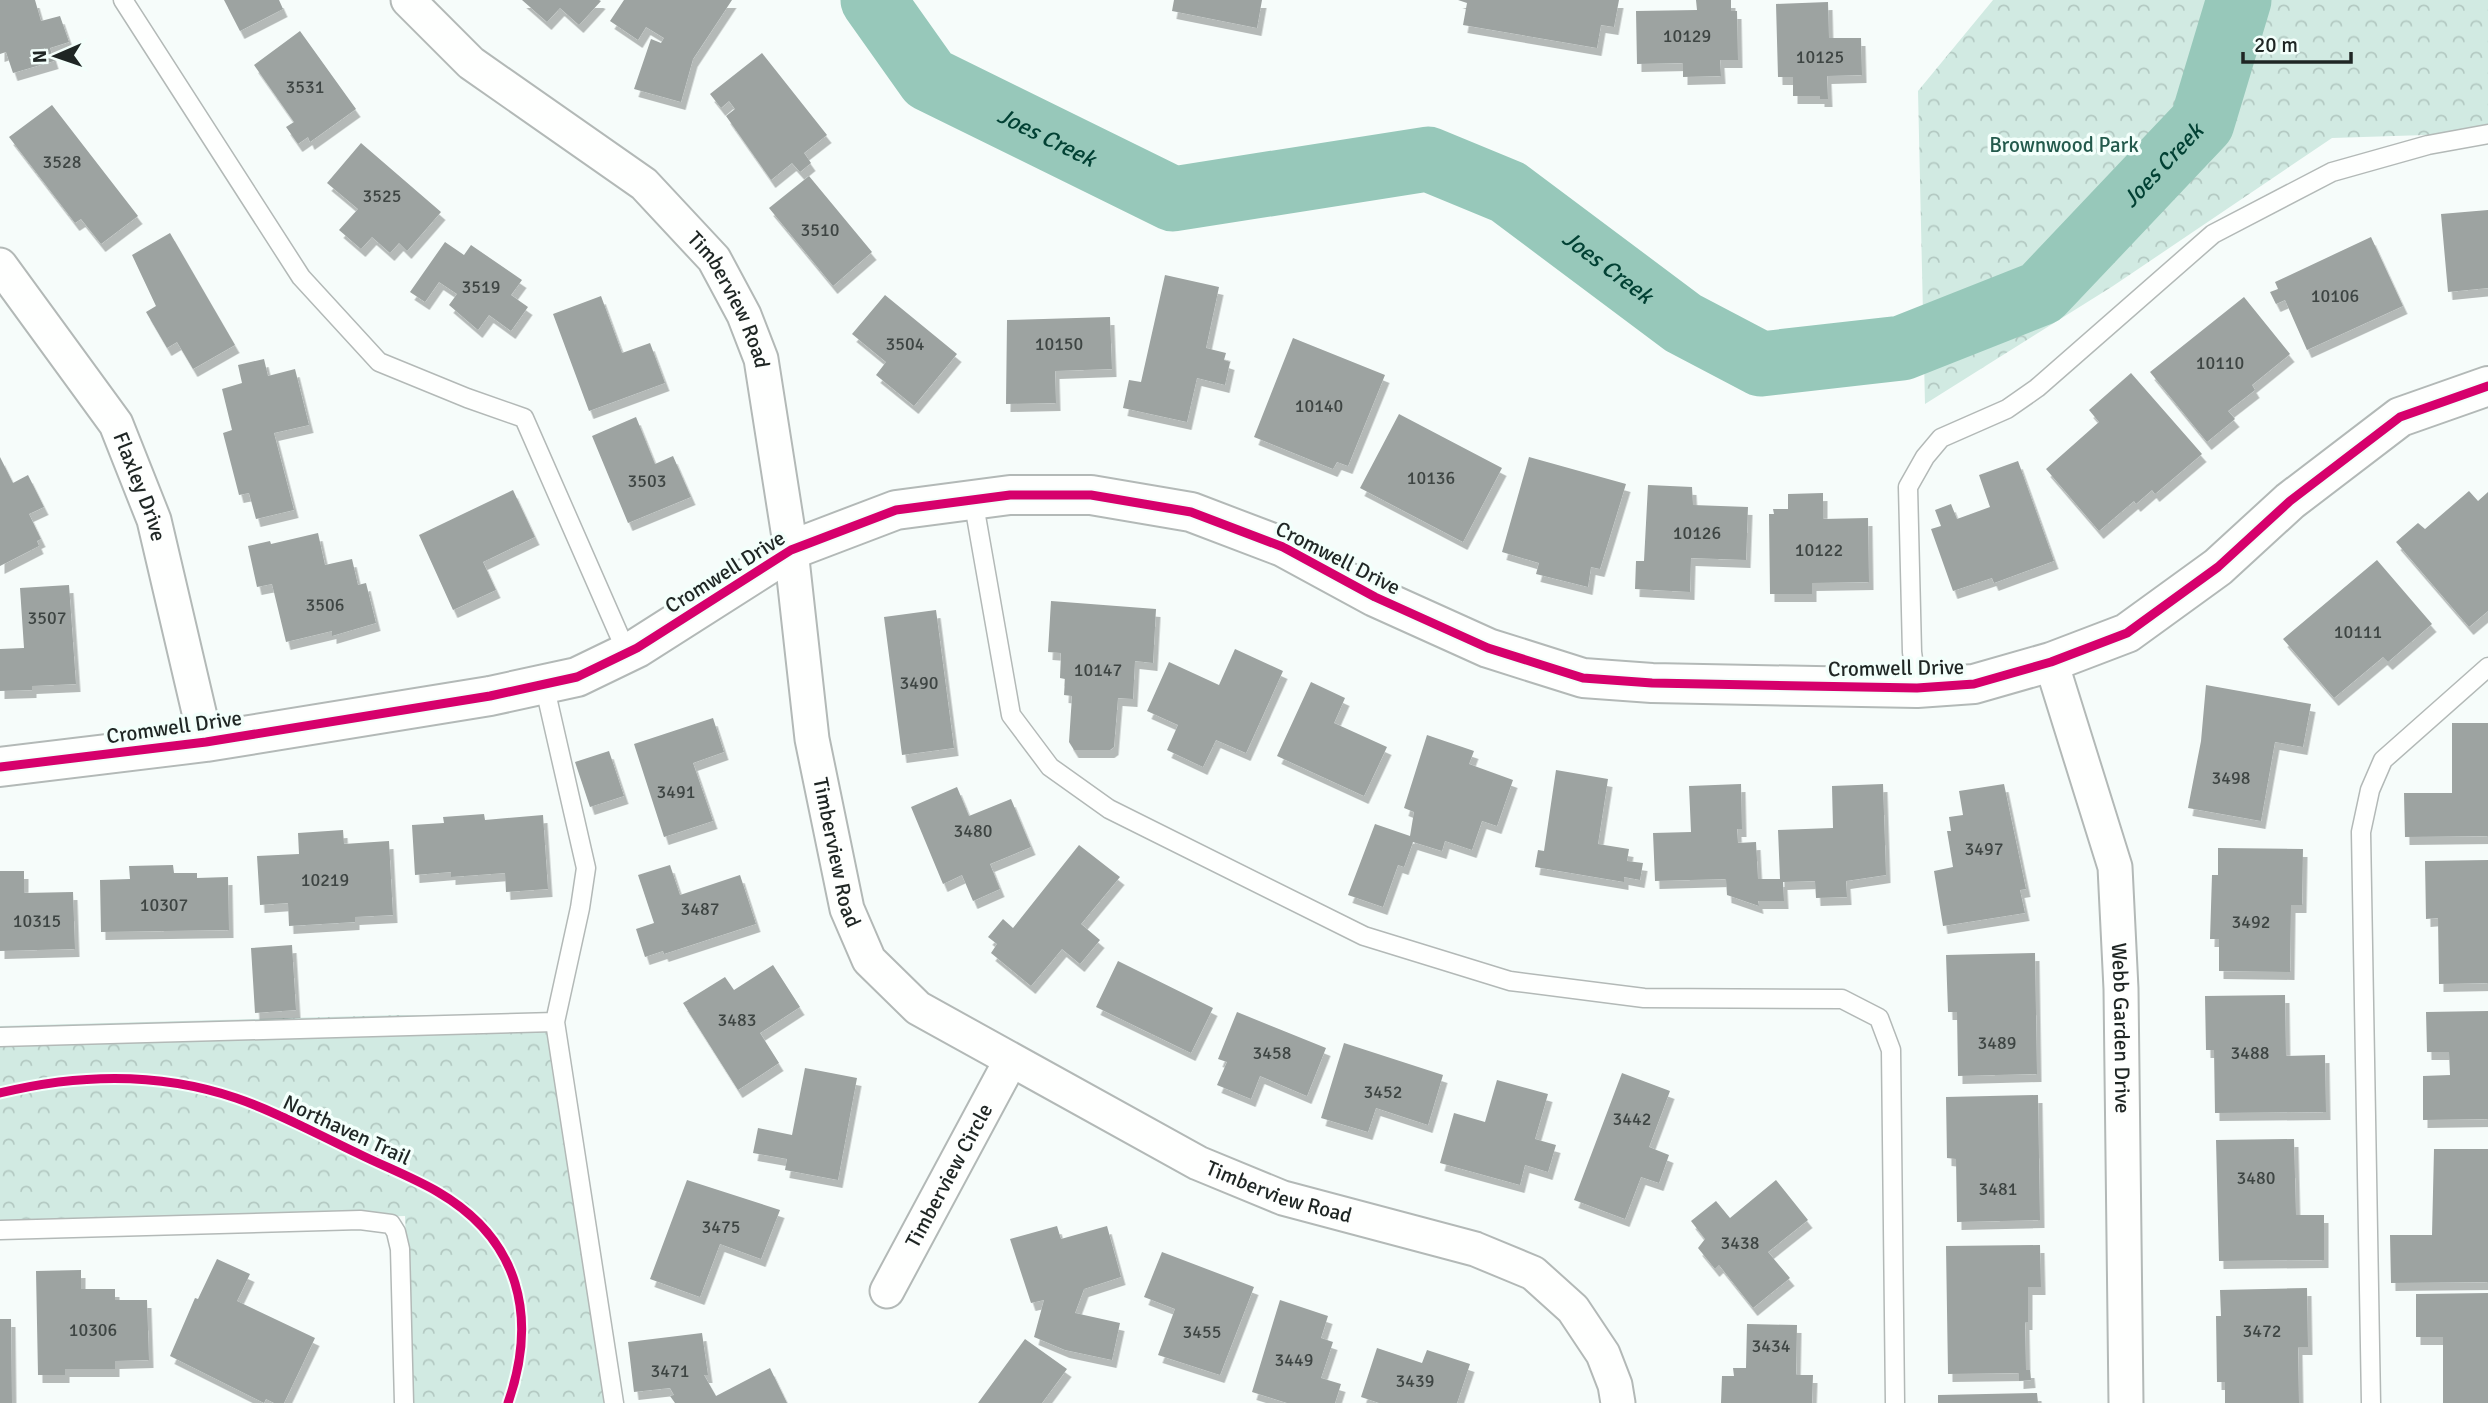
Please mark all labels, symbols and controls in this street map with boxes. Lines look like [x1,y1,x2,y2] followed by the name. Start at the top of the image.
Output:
[21,21,91,91] north arrow
[2243,21,2352,65] scale bar
[1663,25,1711,47] house number: 10129
[2254,32,2298,58] text: 20 m
[1796,46,1844,68] house number: 10125
[28,50,52,64] text: N
[286,76,324,98] house number: 3531
[993,101,1103,174] water label: Joes Creek
[2116,115,2211,213] water label: Joes Creek
[1989,132,2139,158] park label: Brownwood Park
[43,151,81,173] house number: 3528
[363,185,401,207] house number: 3525
[801,219,839,241] house number: 3510
[1557,223,1661,311] water label: Joes Creek
[682,226,775,370] street label: Timberview Road
[462,276,500,298] house number: 3519
[2311,285,2359,307] house number: 10106
[886,333,925,355] house number: 3504
[1035,333,1083,355] house number: 10150
[2196,352,2244,374] house number: 10110
[1295,395,1343,417] house number: 10140
[107,428,172,544] street label: Flaxley Drive
[1407,467,1455,489] house number: 10136
[628,470,666,492] house number: 3503
[1271,515,1405,601] street label: Cromwell Drive
[1673,522,1721,544] house number: 10126
[660,525,790,619] street label: Cromwell Drive
[1795,539,1843,561] house number: 10122
[306,594,344,616] house number: 3506
[28,607,66,629] house number: 3507
[2334,621,2382,643] house number: 10111
[1828,654,1964,682] street label: Cromwell Drive
[1074,659,1122,681] house number: 10147
[900,672,938,694] house number: 3490
[105,705,243,749] street label: Cromwell Drive
[2212,767,2250,789] house number: 3498
[807,775,866,931] street label: Timberview Road
[657,781,695,803] house number: 3491
[954,820,992,842] house number: 3480
[1965,838,2003,860] house number: 3497
[301,869,349,891] house number: 10219
[140,894,188,916] house number: 10307
[681,898,719,920] house number: 3487
[13,910,61,932] house number: 10315
[2232,911,2270,933] house number: 3492
[2106,942,2136,1114] street label: Webb Garden Drive
[718,1009,756,1031] house number: 3483
[1978,1032,2016,1054] house number: 3489
[1253,1042,1291,1064] house number: 3458
[2231,1042,2269,1064] house number: 3488
[1364,1081,1402,1103] house number: 3452
[279,1089,415,1171] street label: Northaven Trail
[900,1099,998,1252] street label: Timberview Circle
[1613,1108,1651,1130] house number: 3442
[1202,1155,1355,1229] street label: Timberview Road
[2237,1167,2275,1189] house number: 3480
[1979,1178,2017,1200] house number: 3481
[702,1216,740,1238] house number: 3475
[1721,1232,1759,1254] house number: 3438
[69,1319,117,1341] house number: 10306
[2243,1320,2281,1342] house number: 3472
[1183,1321,1221,1343] house number: 3455
[1752,1335,1791,1357] house number: 3434
[1275,1349,1313,1371] house number: 3449
[651,1360,689,1382] house number: 3471
[1396,1370,1434,1392] house number: 3439

